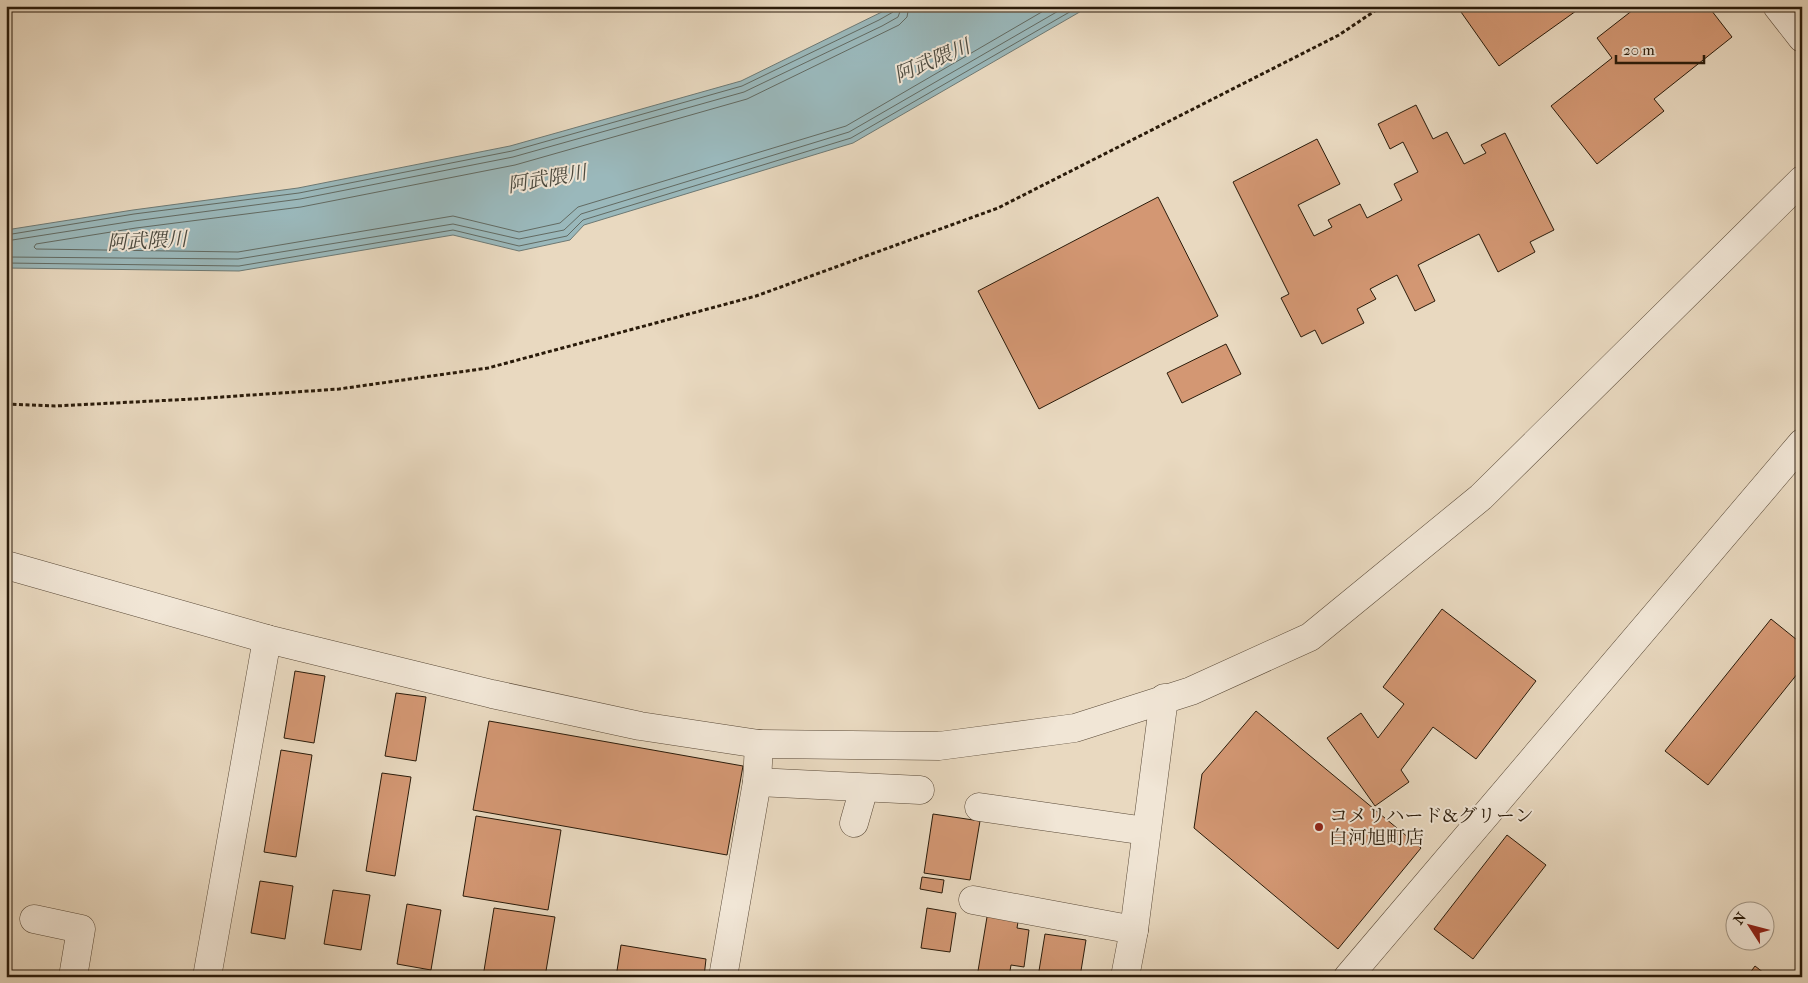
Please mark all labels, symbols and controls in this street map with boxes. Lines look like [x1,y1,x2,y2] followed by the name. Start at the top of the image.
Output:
[1616,32,1703,64] scale bar
[891,34,975,87] water label: 阿武隈川
[1623,41,1655,59] text: 20 m
[506,160,590,197] water label: 阿武隈川
[106,227,190,255] water label: 阿武隈川
[1329,805,1534,849] place label: コメリハード&グリーン 白河旭町店
[1313,821,1325,833] marker: コメリハード&グリーン 白河旭町店
[1726,900,1776,950] north arrow
[1730,909,1750,928] text: N

